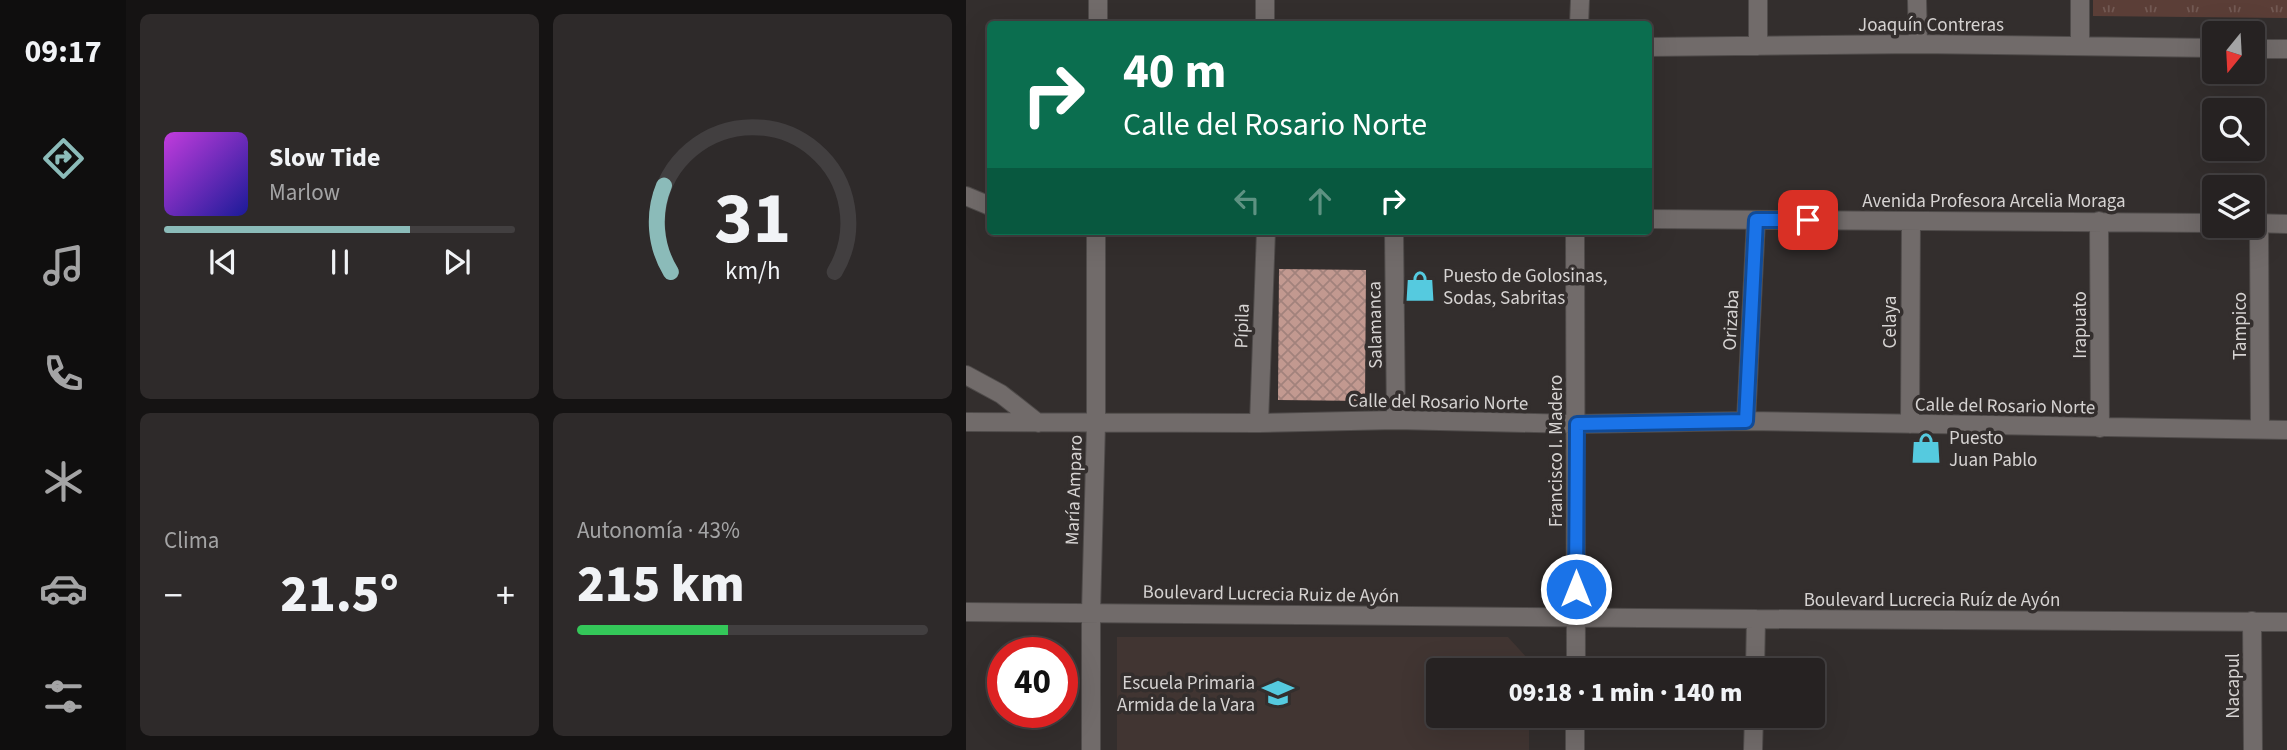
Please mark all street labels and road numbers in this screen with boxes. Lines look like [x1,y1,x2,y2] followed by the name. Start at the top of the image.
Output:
[1858,12,2004,39] street label: Joaquín Contreras
[1862,188,2126,215] street label: Avenida Profesora Arcelia Moraga
[1361,281,1390,369] street label: Salamanca
[1716,289,1747,351] street label: Orizaba
[2067,291,2094,359] street label: Irapuato
[2227,292,2254,360] street label: Tampico
[1877,296,1904,348] street label: Celaya
[1228,303,1257,349] street label: Pípila
[1543,375,1570,527] street label: Francisco I. Madero
[1347,387,1528,418] street label: Calle del Rosario Norte
[1914,391,2095,422] street label: Calle del Rosario Norte
[1059,434,1090,546] street label: María Amparo
[1142,579,1400,610] street label: Boulevard Lucrecia Ruiz de Ayón
[1804,587,2060,614] street label: Boulevard Lucrecia Ruíz de Ayón
[2220,653,2247,719] street label: Nacapul

